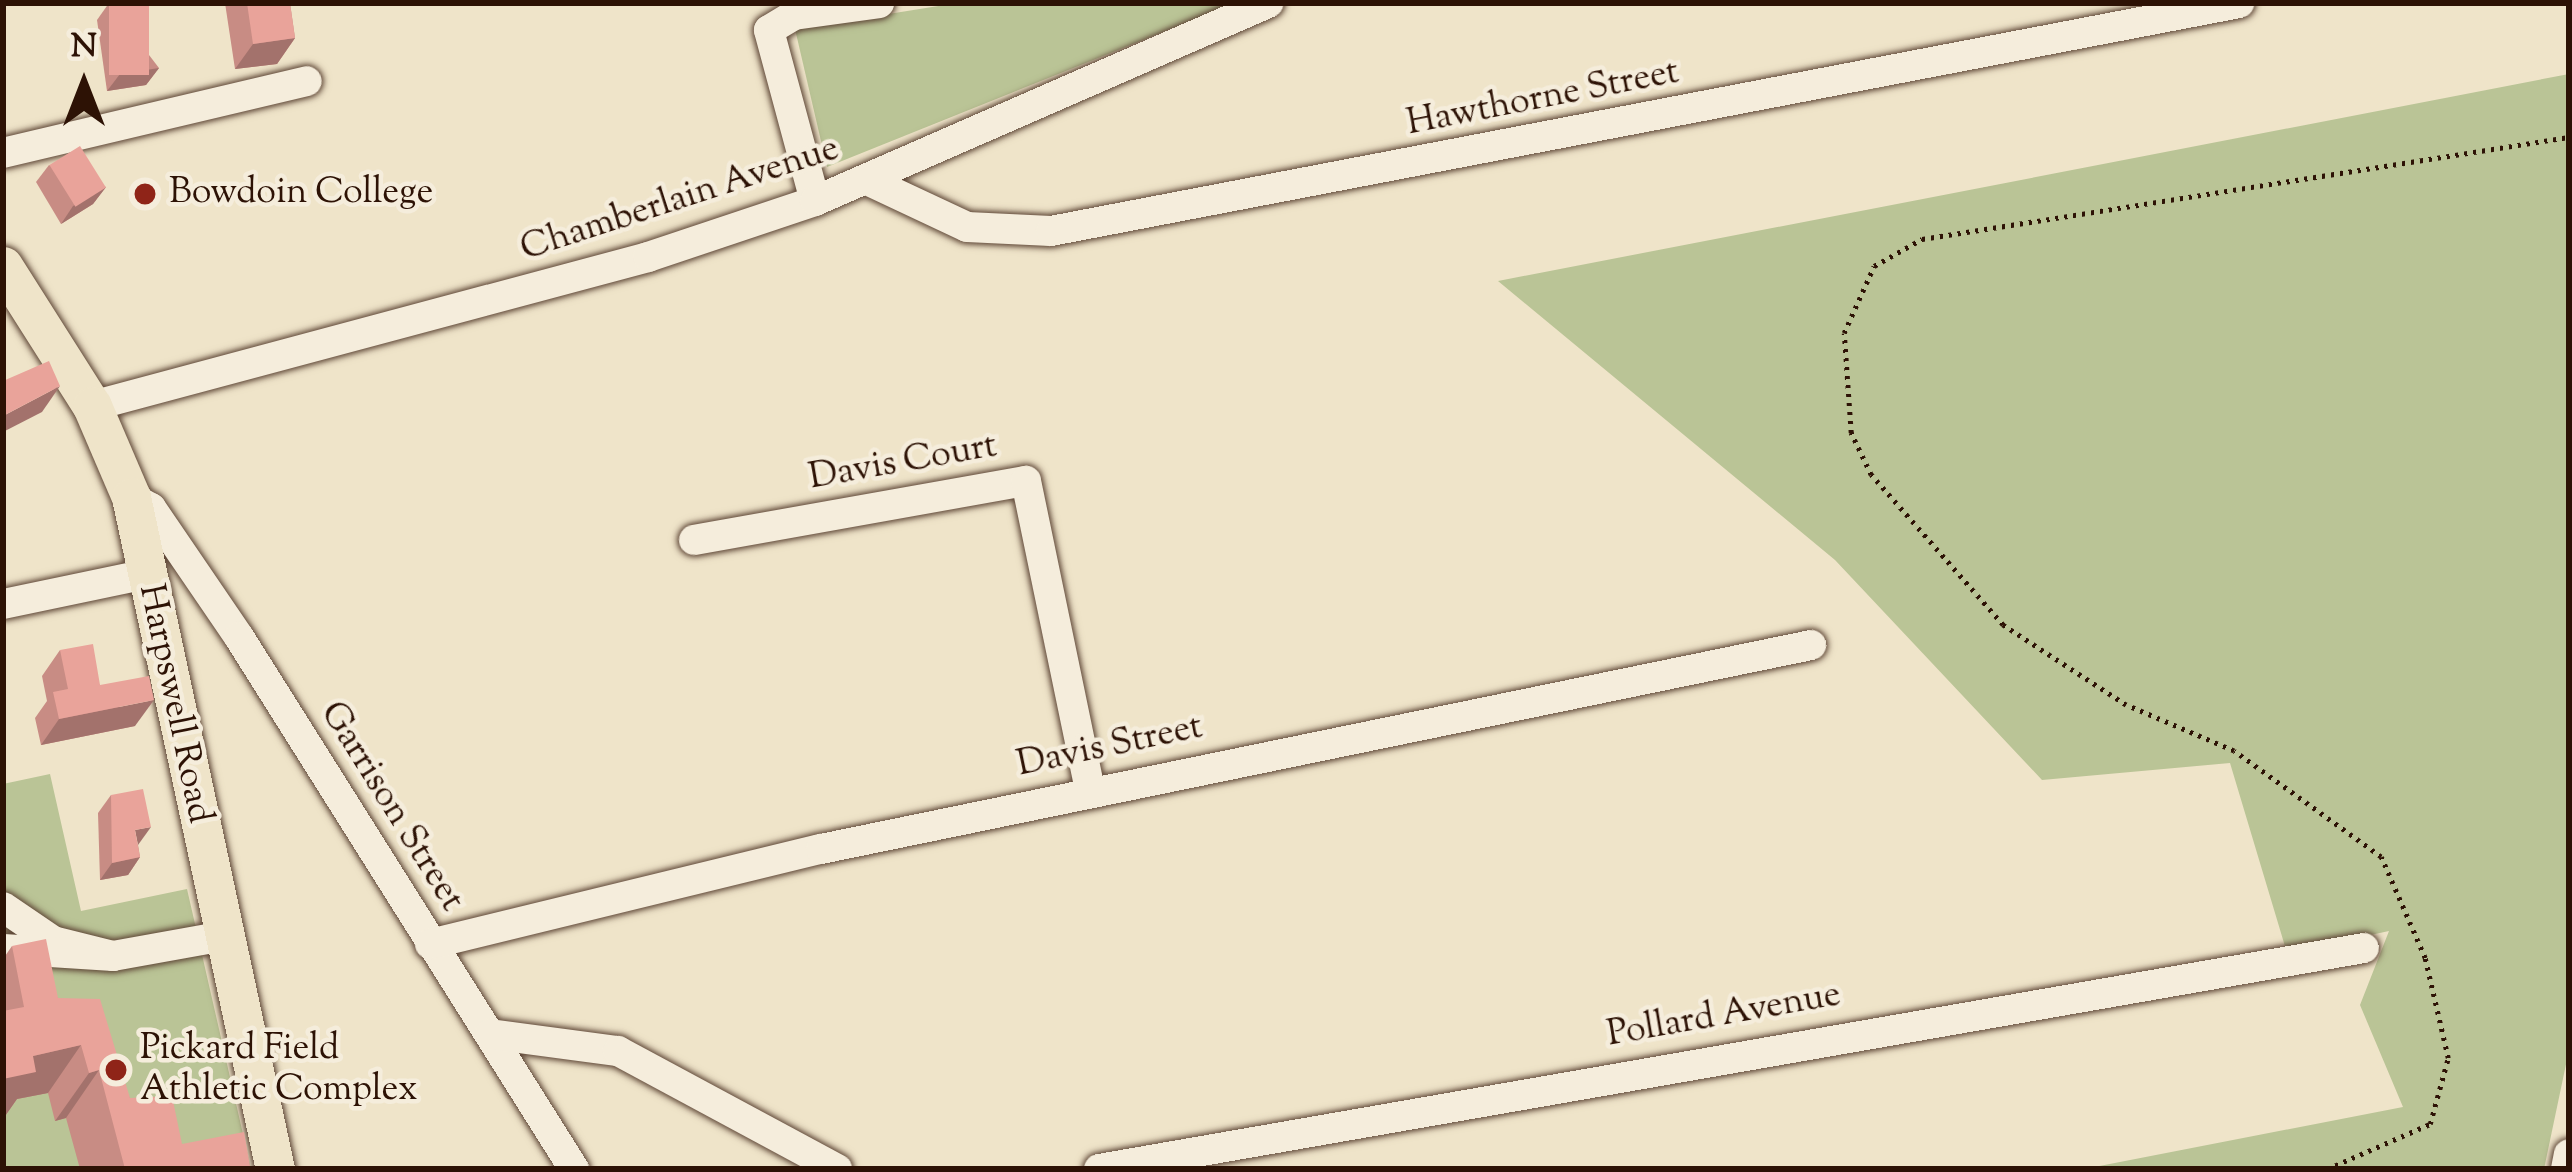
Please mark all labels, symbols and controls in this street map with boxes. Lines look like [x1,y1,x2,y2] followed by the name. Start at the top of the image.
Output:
[24,24,144,144] north arrow
[71,24,97,72] text: N
[1403,51,1683,147] street label: Hawthorne Street
[515,128,845,272] street label: Chamberlain Avenue
[169,172,433,216] place label: Bowdoin College
[132,181,158,207] marker: Bowdoin College
[806,425,1000,501] street label: Davis Court
[128,580,220,828] street label: Harpswell Road
[309,694,473,920] street label: Garrison Street
[1013,706,1207,788] street label: Davis Street
[1604,974,1844,1058] street label: Pollard Avenue
[140,1027,418,1112] place label: Pickard Field Athletic Complex
[103,1057,129,1083] marker: Pickard Field Athletic Complex

